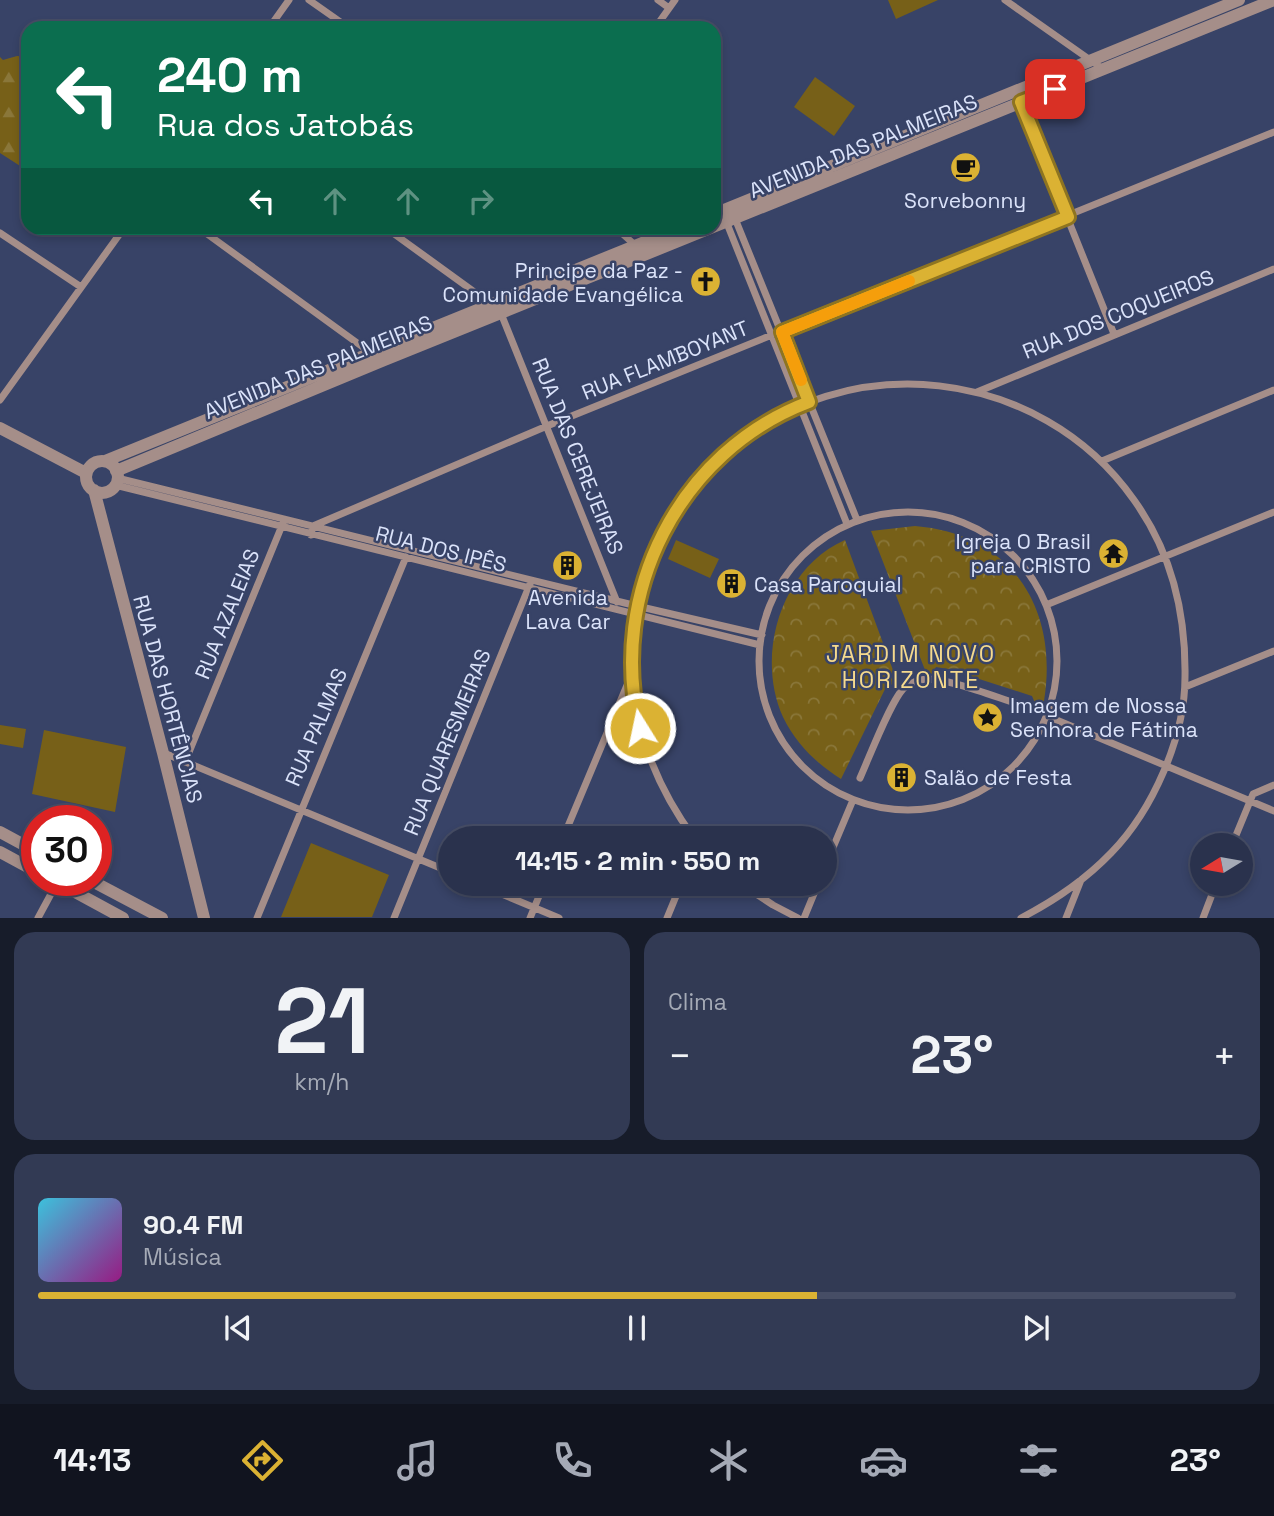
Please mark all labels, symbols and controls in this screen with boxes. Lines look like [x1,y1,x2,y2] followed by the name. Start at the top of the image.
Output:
[157,44,303,106] text: 240 m
[42,49,133,140] icon: left
[1025,59,1085,119] pin
[1036,70,1074,108] icon: arrive
[745,88,981,204] street label: AVENIDA DAS PALMEIRAS
[157,105,414,145] text: Rua dos Jatobás
[948,151,982,185] cafe icon: Sorvebonny
[243,182,281,220] icon: left
[316,182,354,220] icon: ahead
[389,182,427,220] icon: ahead
[462,182,500,220] icon: right
[904,187,1026,214] place label: Sorvebonny
[443,257,683,308] place label: Principe da Paz - Comunidade Evangélica
[1018,263,1218,365] street label: RUA DOS COQUEIROS
[689,265,723,299] church icon: Principe da Paz - Comunidade Evangélica
[200,309,436,425] street label: AVENIDA DAS PALMEIRAS
[578,314,752,406] street label: RUA FLAMBOYANT
[526,354,630,558] street label: RUA DAS CEREJEIRAS
[373,520,509,578] street label: RUA DOS IPÊS
[956,528,1091,579] place label: Igreja O Brasil para CRISTO
[1097,536,1131,570] temple icon: Igreja O Brasil para CRISTO
[189,545,265,683] street label: RUA AZALEIAS
[551,548,585,582] building icon: Avenida Lava Car
[714,567,748,601] building icon: Casa Paroquial
[754,571,902,598] place label: Casa Paroquial
[526,584,611,635] place label: Avenida Lava Car
[127,592,209,806] street label: RUA DAS HORTÊNCIAS
[826,639,996,695] district label: JARDIM NOVO HORIZONTE
[397,645,497,839] street label: RUA QUARESMEIRAS
[279,664,353,790] street label: RUA PALMAS
[603,691,677,765] position arrow
[1010,692,1198,743] place label: Imagem de Nossa Senhora de Fátima
[970,700,1004,734] place icon: Imagem de Nossa Senhora de Fátima
[884,760,918,794] building icon: Salão de Festa
[924,764,1072,791] place label: Salão de Festa
[21,805,112,896] speed limit sign: 30
[1190,833,1253,896] north arrow
[1190,833,1253,896] map controls
[515,844,760,878] text: 14:15 · 2 min · 550 m
[274,963,370,1080] text: 21
[668,987,727,1017] text: Clima
[911,1022,994,1088] text: 23°
[668,1032,692,1080] text: −
[1212,1032,1236,1080] text: +
[295,1067,349,1097] text: km/h
[143,1208,243,1242] text: 90.4 FM
[143,1242,222,1272] text: Música
[219,1309,257,1347] icon: previous
[618,1309,656,1347] icon: pause
[1017,1309,1055,1347] icon: next
[238,1436,287,1485] icon: directions
[393,1436,442,1485] icon: music
[548,1436,597,1485] icon: phone
[704,1436,753,1485] icon: climate
[859,1436,908,1485] icon: car
[1014,1436,1063,1485] icon: filters
[53,1440,131,1480] text: 14:13
[1170,1440,1221,1480] text: 23°

